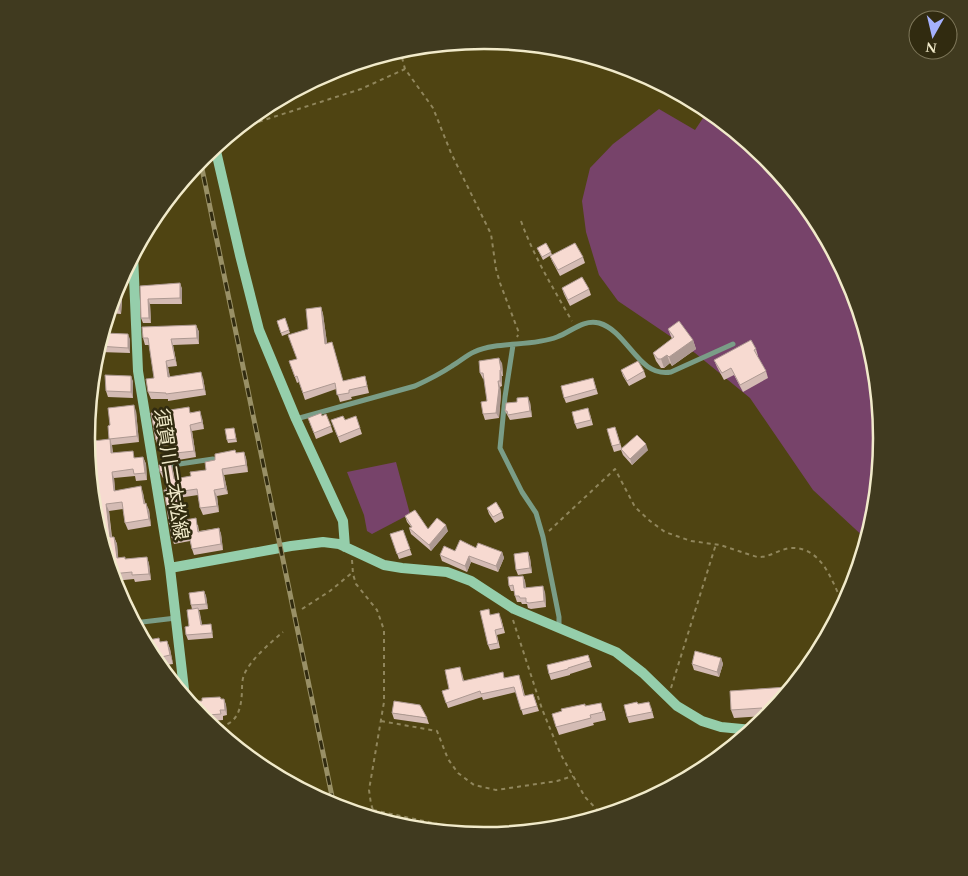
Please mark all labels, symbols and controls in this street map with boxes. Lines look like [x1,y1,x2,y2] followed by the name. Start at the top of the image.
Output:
[908,10,958,60] north arrow
[924,36,938,59] text: N
[146,406,195,542] street label: 須賀川二本松線

